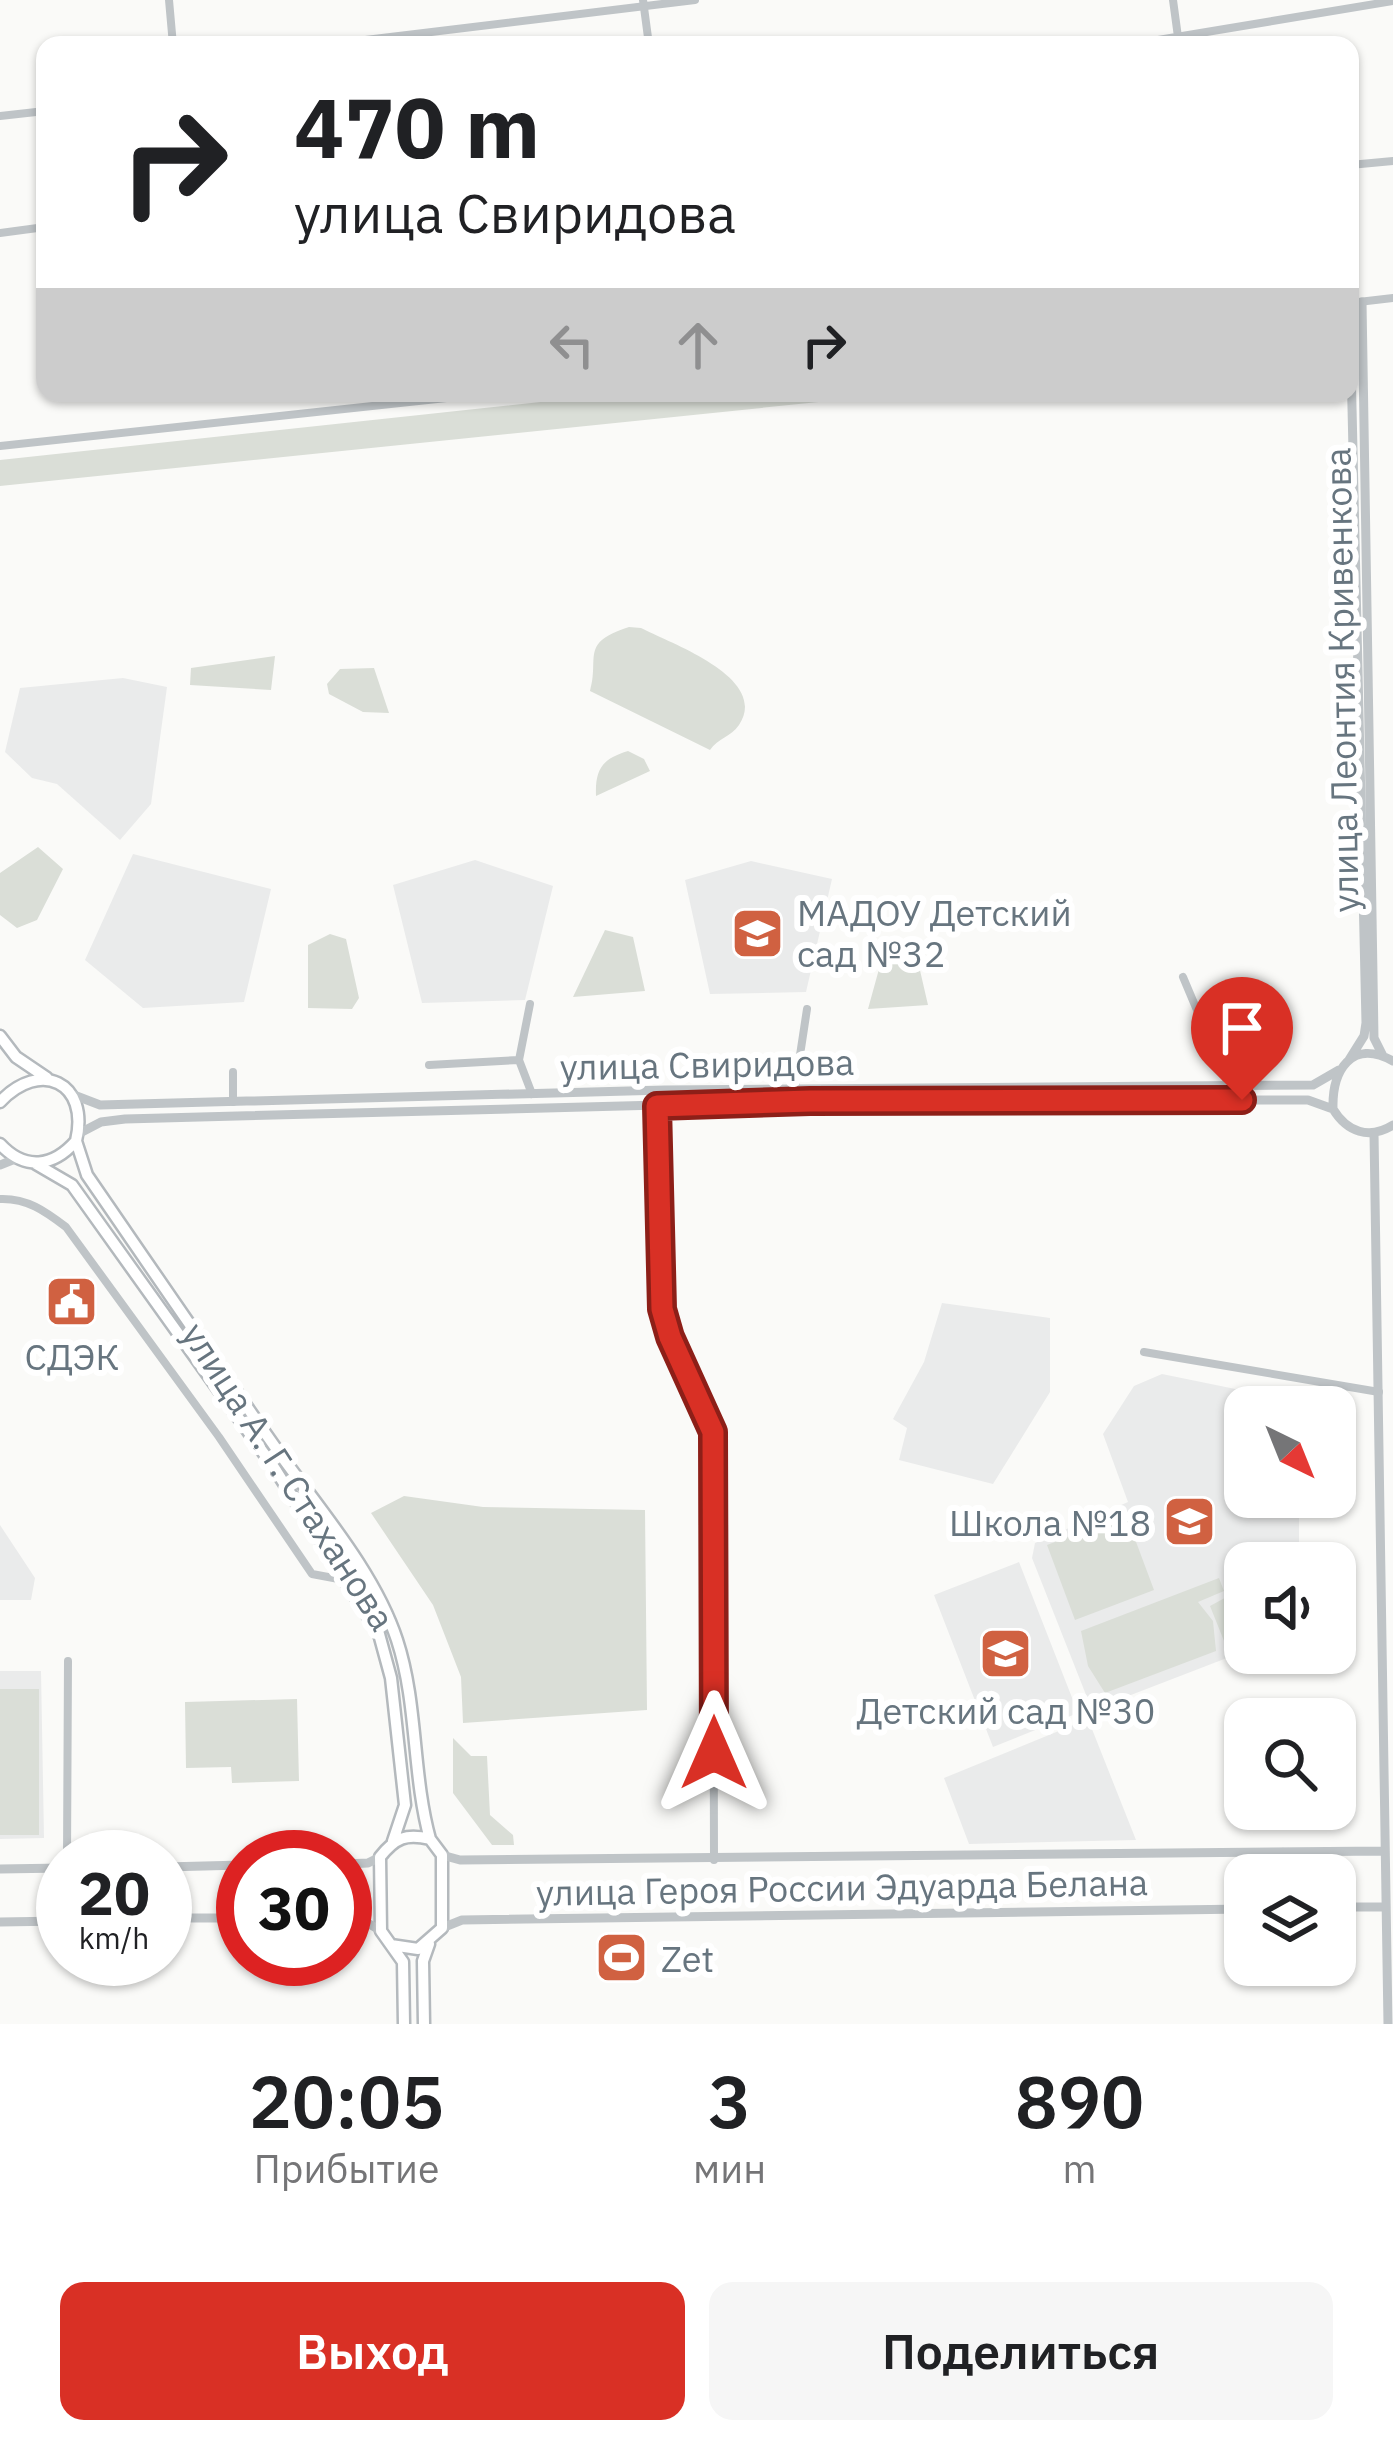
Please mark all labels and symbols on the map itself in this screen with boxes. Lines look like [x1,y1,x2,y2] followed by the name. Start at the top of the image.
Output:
[1313,447,1369,913] street label: улица Леонтия Кривенкова
[797,889,1072,977] place label: МАДОУ Детский сад №32
[730,905,786,961] school or university icon: МАДОУ Детский сад №32
[1191,977,1293,1100] pin
[559,1038,855,1090] street label: улица Свиридова
[44,1273,100,1329] public building icon: СДЭК
[172,1313,406,1639] street label: улица А. Г. Стаханова
[25,1333,119,1380] place label: СДЭК
[1224,1386,1356,1518] north arrow
[1162,1494,1218,1550] school or university icon: Школа №18
[949,1499,1151,1546] place label: Школа №18
[978,1626,1034,1682] school or university icon: Детский сад №30
[857,1687,1155,1734] place label: Детский сад №30
[651,1690,777,1816] position arrow
[216,1830,372,1986] speed limit sign: 30
[536,1858,1148,1916] street label: улица Героя России Эдуарда Белана
[594,1930,650,1986] sports icon: Zet
[661,1935,714,1982] place label: Zet

